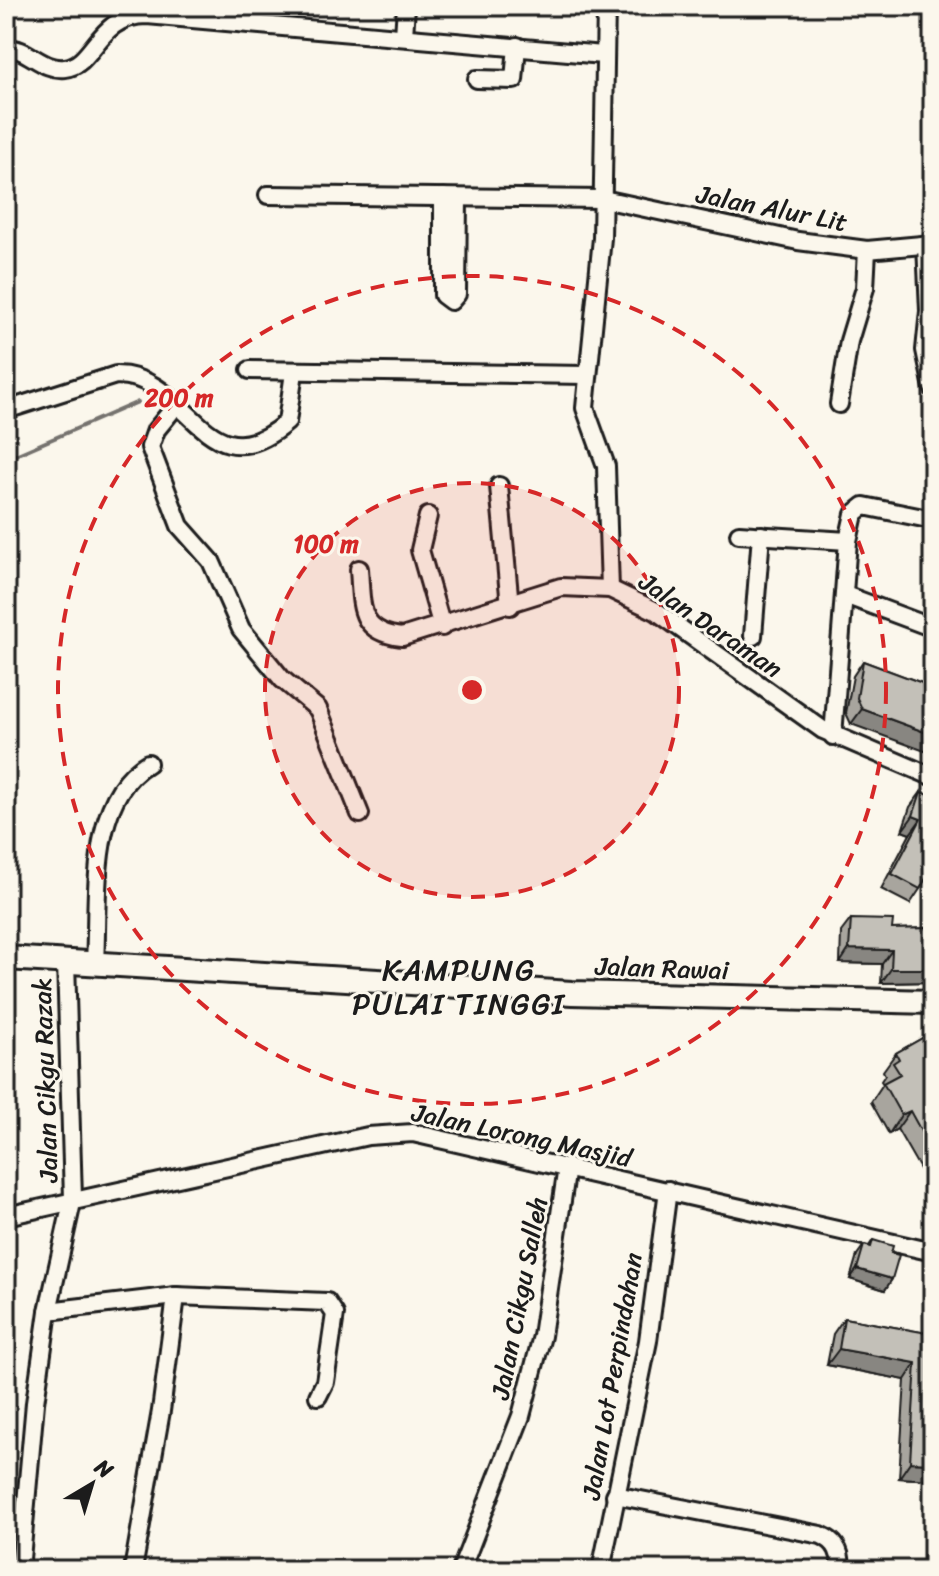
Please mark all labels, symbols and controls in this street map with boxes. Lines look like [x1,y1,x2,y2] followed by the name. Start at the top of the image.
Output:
[692,171,851,245] street label: Jalan Alur Lit
[144,377,214,419] text: 200 m
[293,523,359,565] text: 100 m
[629,559,793,690] street label: Jalan Daraman
[458,676,486,704] centre of rings
[352,943,566,1031] district label: KAMPUNG PULAI TINGGI
[593,943,730,993] street label: Jalan Rawai
[18,977,72,1184] street label: Jalan Cikgu Razak
[407,1089,638,1181] street label: Jalan Lorong Masjid
[477,1193,561,1404] street label: Jalan Cikgu Salleh
[567,1249,656,1504] street label: Jalan Lot Perpindahan
[52,1444,132,1524] north arrow
[85,1448,123,1489] text: N

